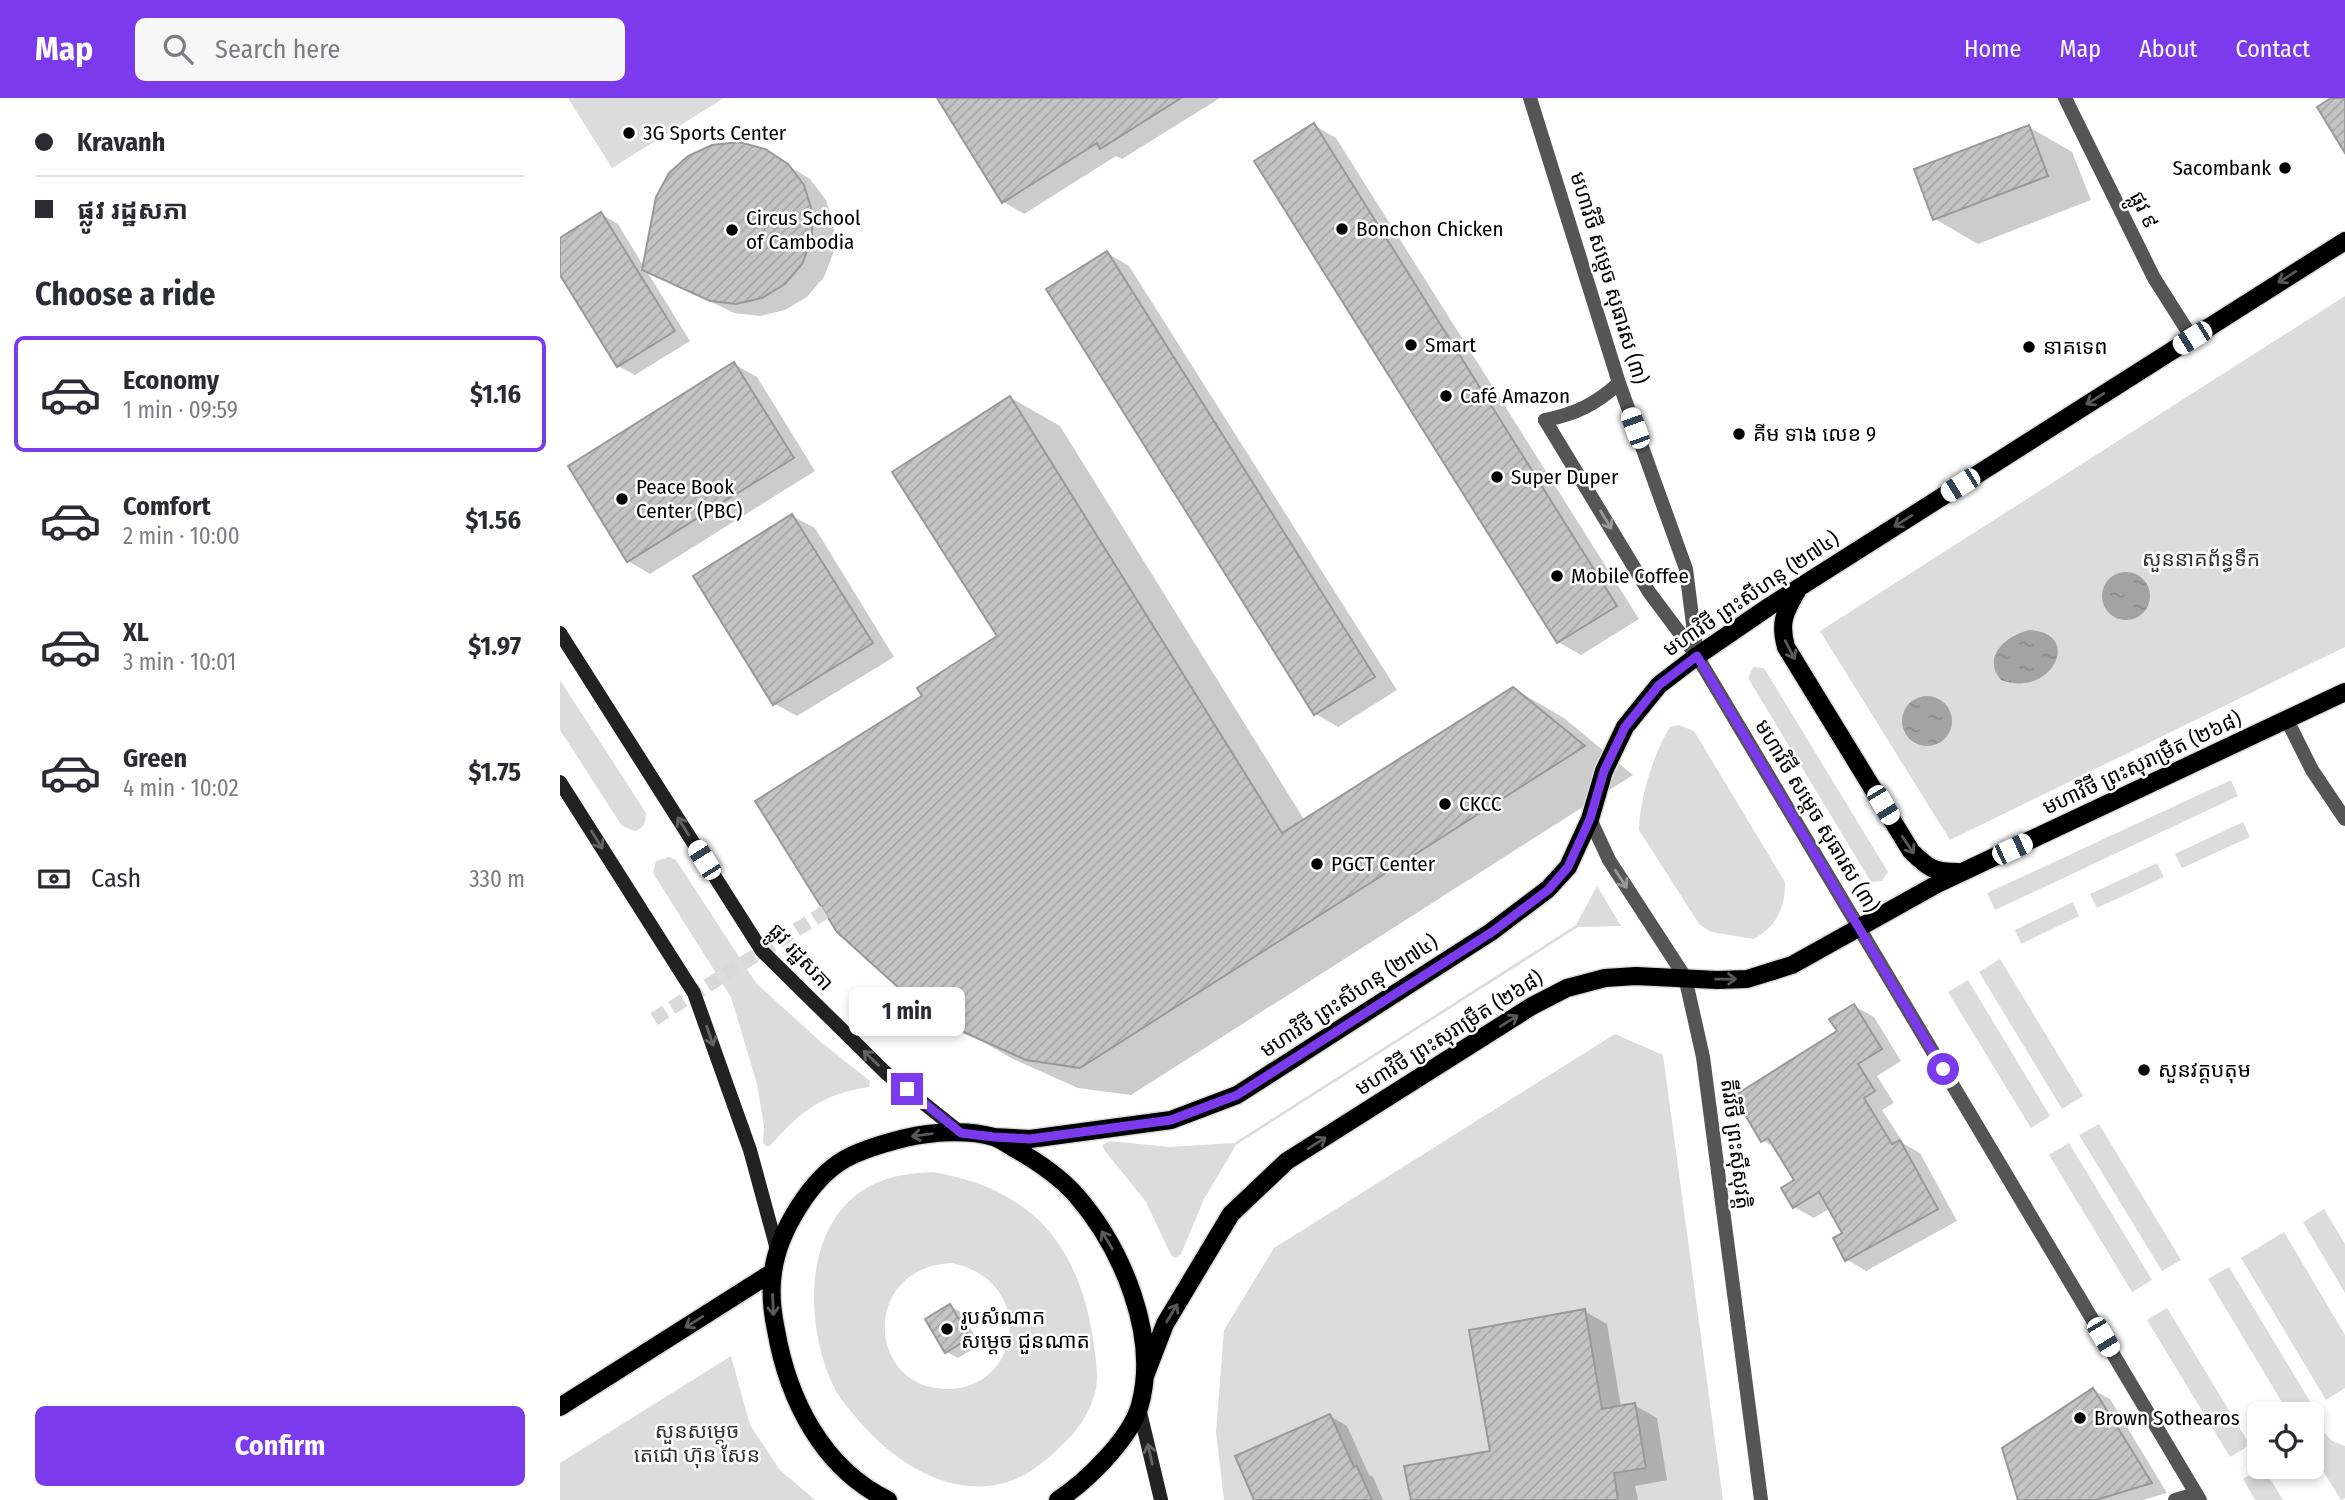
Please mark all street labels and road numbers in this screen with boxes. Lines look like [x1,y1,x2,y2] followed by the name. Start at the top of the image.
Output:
[1564,169,1654,387] street label: មហាវិថី សម្តេច សុធារស (៣)
[2118,187,2164,236] street label: ផ្លូវ ៩
[1658,525,1844,663] street label: មហាវិថី ព្រះសីហនុ (២៧៤)
[2038,706,2246,821] street label: មហាវិថី ព្រះសុរាម្រឹត (២៦៨)
[1749,715,1885,917] street label: មហាវិថី សម្តេច សុធារស (៣)
[759,918,839,1001] street label: ផ្លូវ រដ្ឋសភា
[1255,929,1443,1064] street label: មហាវិថី ព្រះសីហនុ (២៧៤)
[1350,965,1548,1102] street label: មហាវិថី ព្រះសុរាម្រឹត (២៦៨)
[1715,1077,1757,1211] street label: តីរវិថី ព្រះស៊ីសុវត្តិ

